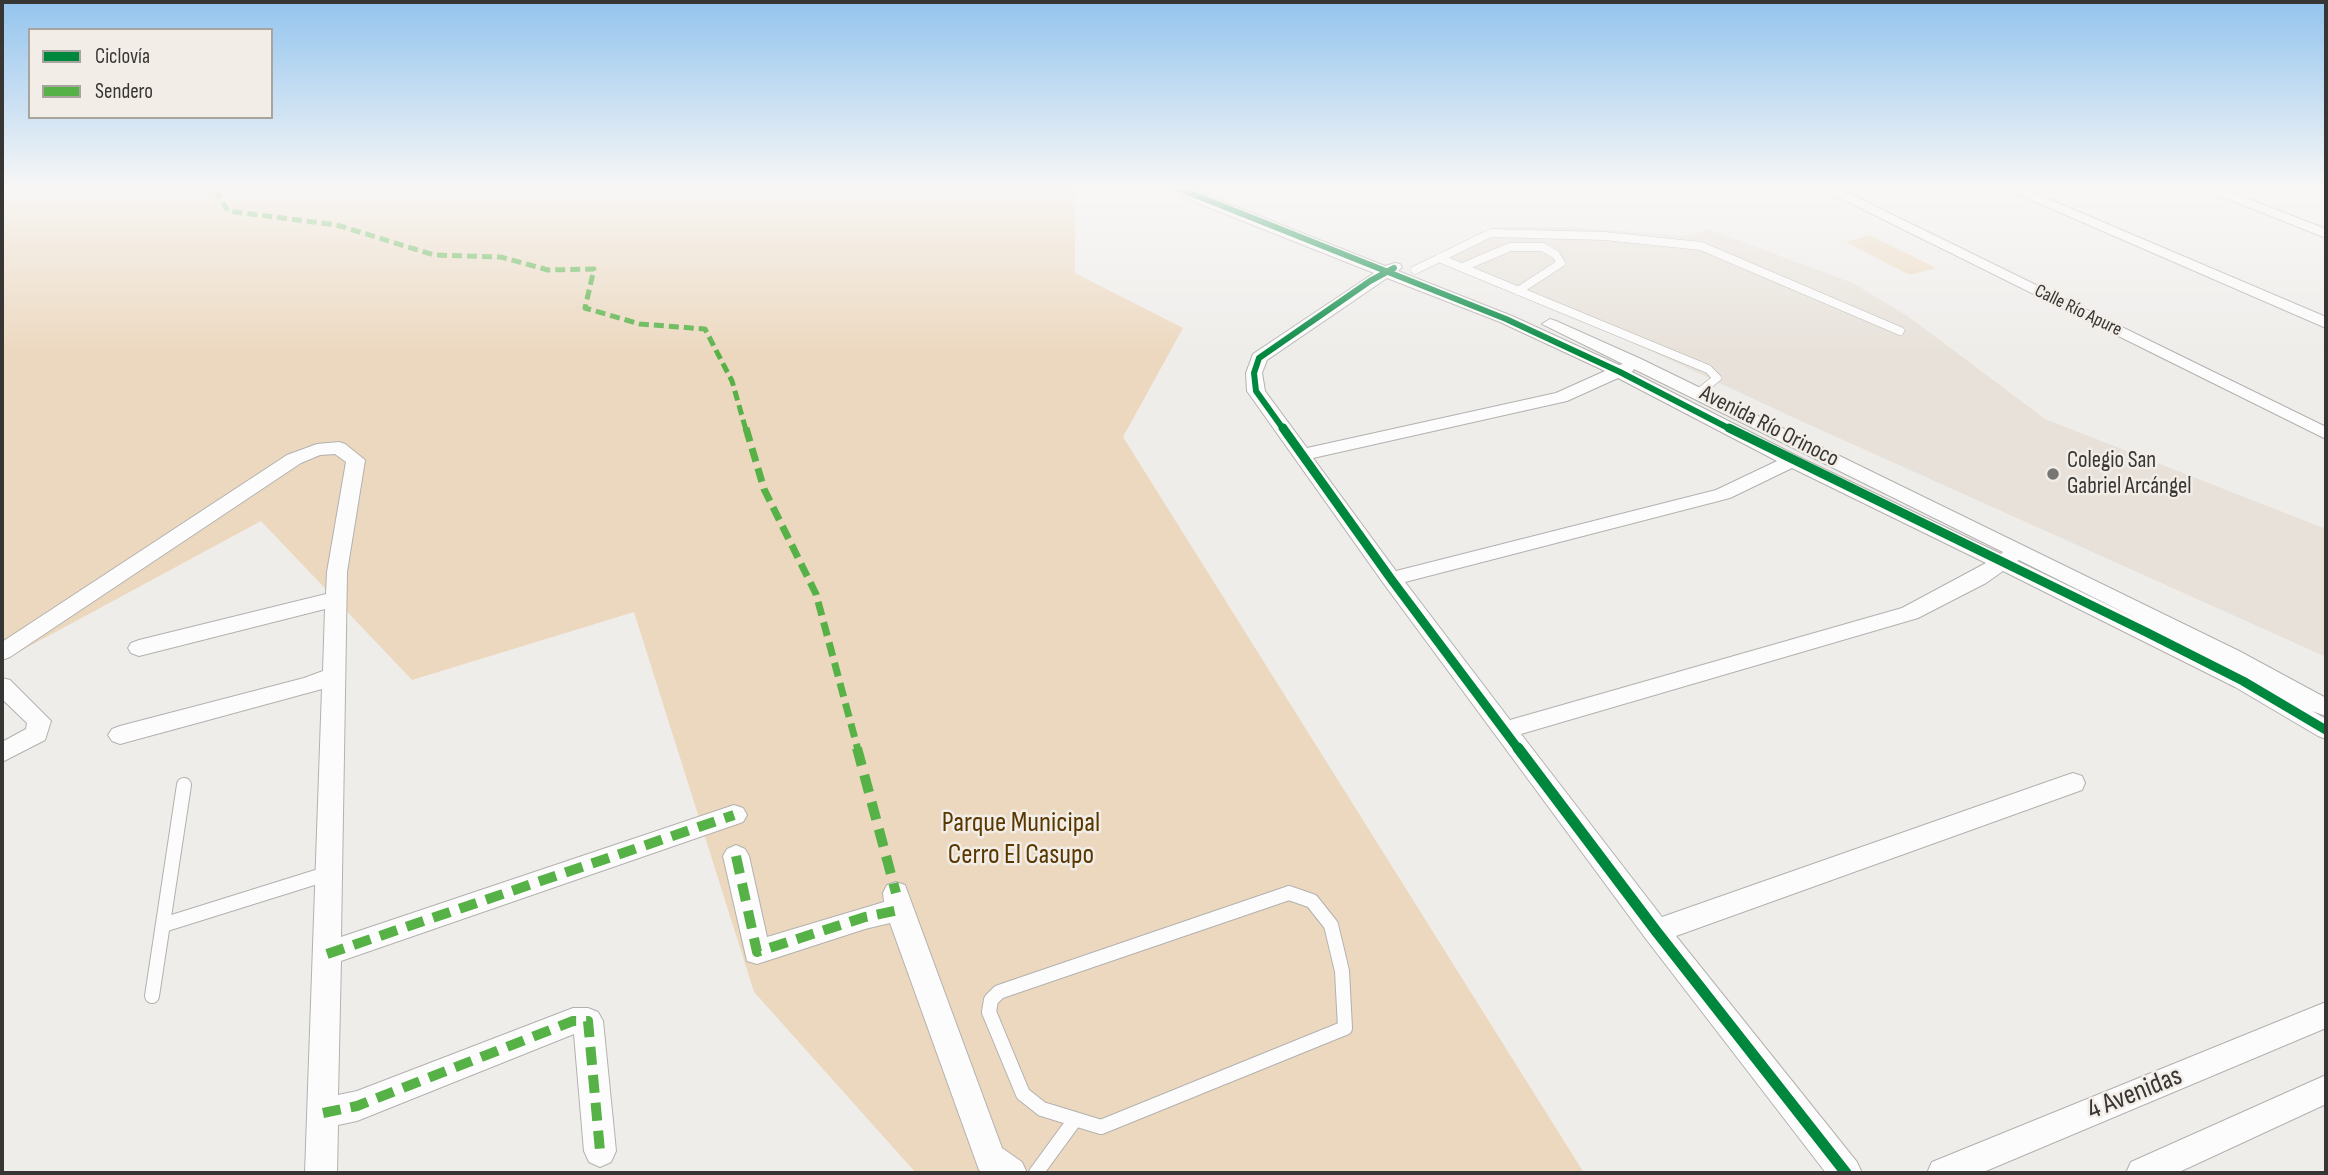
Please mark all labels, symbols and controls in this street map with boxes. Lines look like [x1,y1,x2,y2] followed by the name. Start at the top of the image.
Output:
[28,28,273,119] legend
[95,44,150,69] text: Ciclovía
[95,79,153,104] text: Sendero
[2031,280,2125,342] street label: Calle Río Apure
[1695,380,1843,474] street label: Avenida Río Orinoco
[2067,447,2192,501] place label: Colegio San Gabriel Arcángel
[2045,466,2061,482] marker: Colegio San Gabriel Arcángel
[942,807,1100,873] park label: Parque Municipal Cerro El Casupo
[2083,1060,2187,1128] street label: 4 Avenidas

